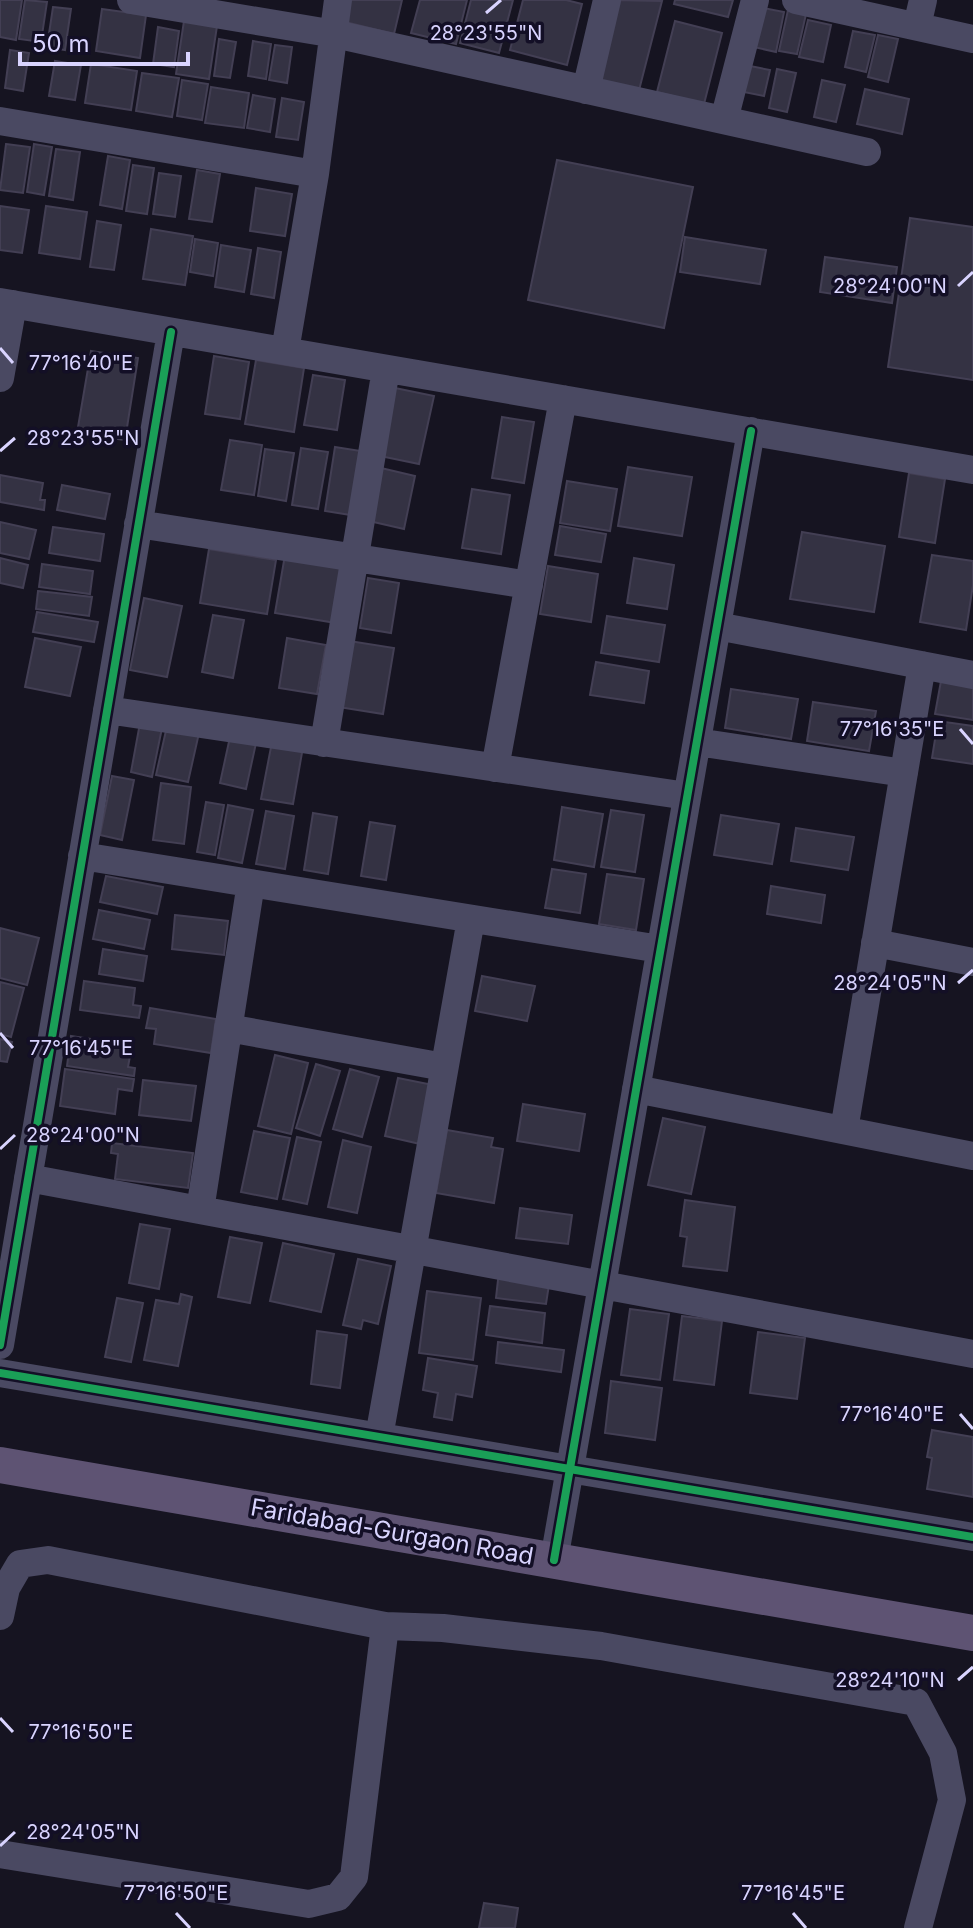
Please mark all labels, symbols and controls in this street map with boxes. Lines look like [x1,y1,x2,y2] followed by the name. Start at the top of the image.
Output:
[20,16,188,66] scale bar
[430,21,542,45] text: 28°23'55"N
[32,29,90,58] text: 50 m
[833,274,947,298] text: 28°24'00"N
[29,351,133,375] text: 77°16'40"E
[27,426,139,450] text: 28°23'55"N
[840,717,944,741] text: 77°16'35"E
[833,971,947,995] text: 28°24'05"N
[29,1036,133,1060] text: 77°16'45"E
[26,1123,140,1147] text: 28°24'00"N
[840,1402,944,1426] text: 77°16'40"E
[248,1492,536,1571] street label: Faridabad-Gurgaon Road
[835,1668,945,1692] text: 28°24'10"N
[29,1720,133,1744] text: 77°16'50"E
[26,1820,140,1844] text: 28°24'05"N
[124,1881,228,1905] text: 77°16'50"E
[741,1881,845,1905] text: 77°16'45"E

